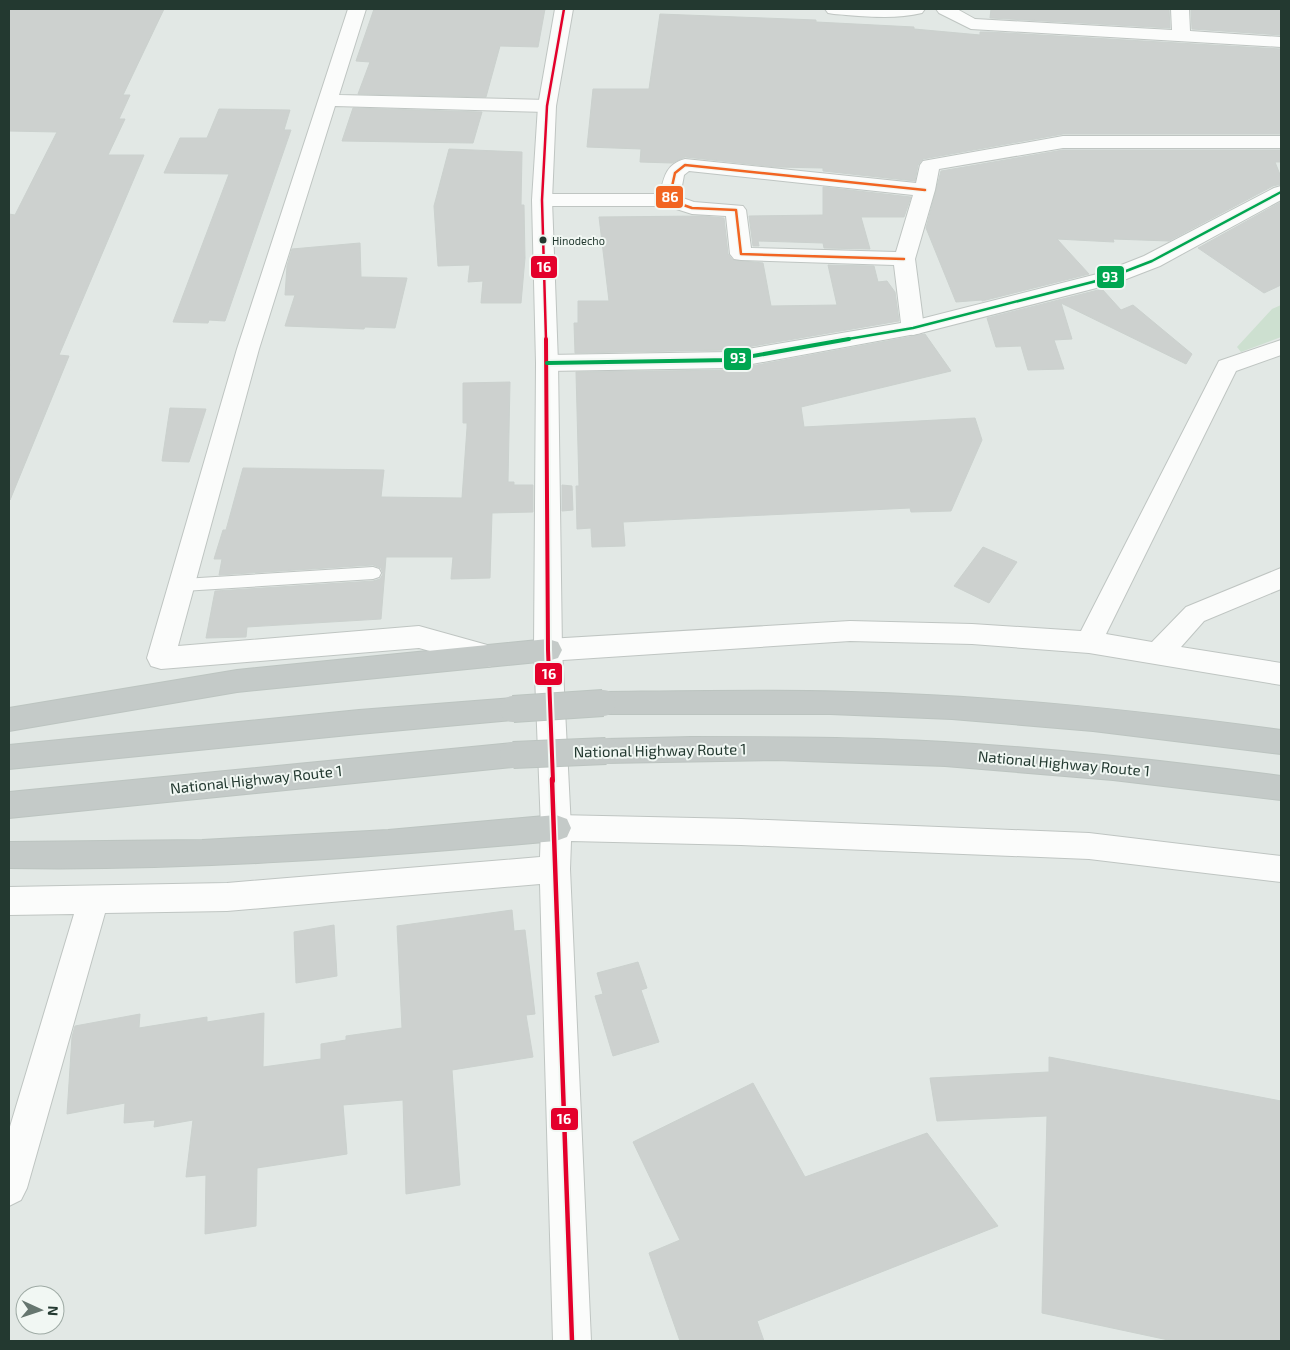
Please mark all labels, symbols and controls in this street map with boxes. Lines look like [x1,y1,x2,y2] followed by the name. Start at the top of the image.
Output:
[655,185,684,209] line badge: 86
[662,188,678,205] text: 86
[552,234,605,247] place label: Hinodecho
[538,235,548,245] marker: Hinodecho
[530,255,558,279] line badge: 16
[537,258,551,275] text: 16
[1096,265,1125,289] line badge: 93
[1102,268,1118,285] text: 93
[723,347,752,371] line badge: 93
[730,349,746,366] text: 93
[534,662,563,686] line badge: 16
[542,665,556,682] text: 16
[573,739,747,761] street label: National Highway Route 1
[977,747,1151,779] street label: National Highway Route 1
[169,761,343,797] street label: National Highway Route 1
[550,1107,579,1131] line badge: 16
[557,1110,571,1127] text: 16
[15,1285,65,1335] north arrow
[45,1305,62,1316] text: N

